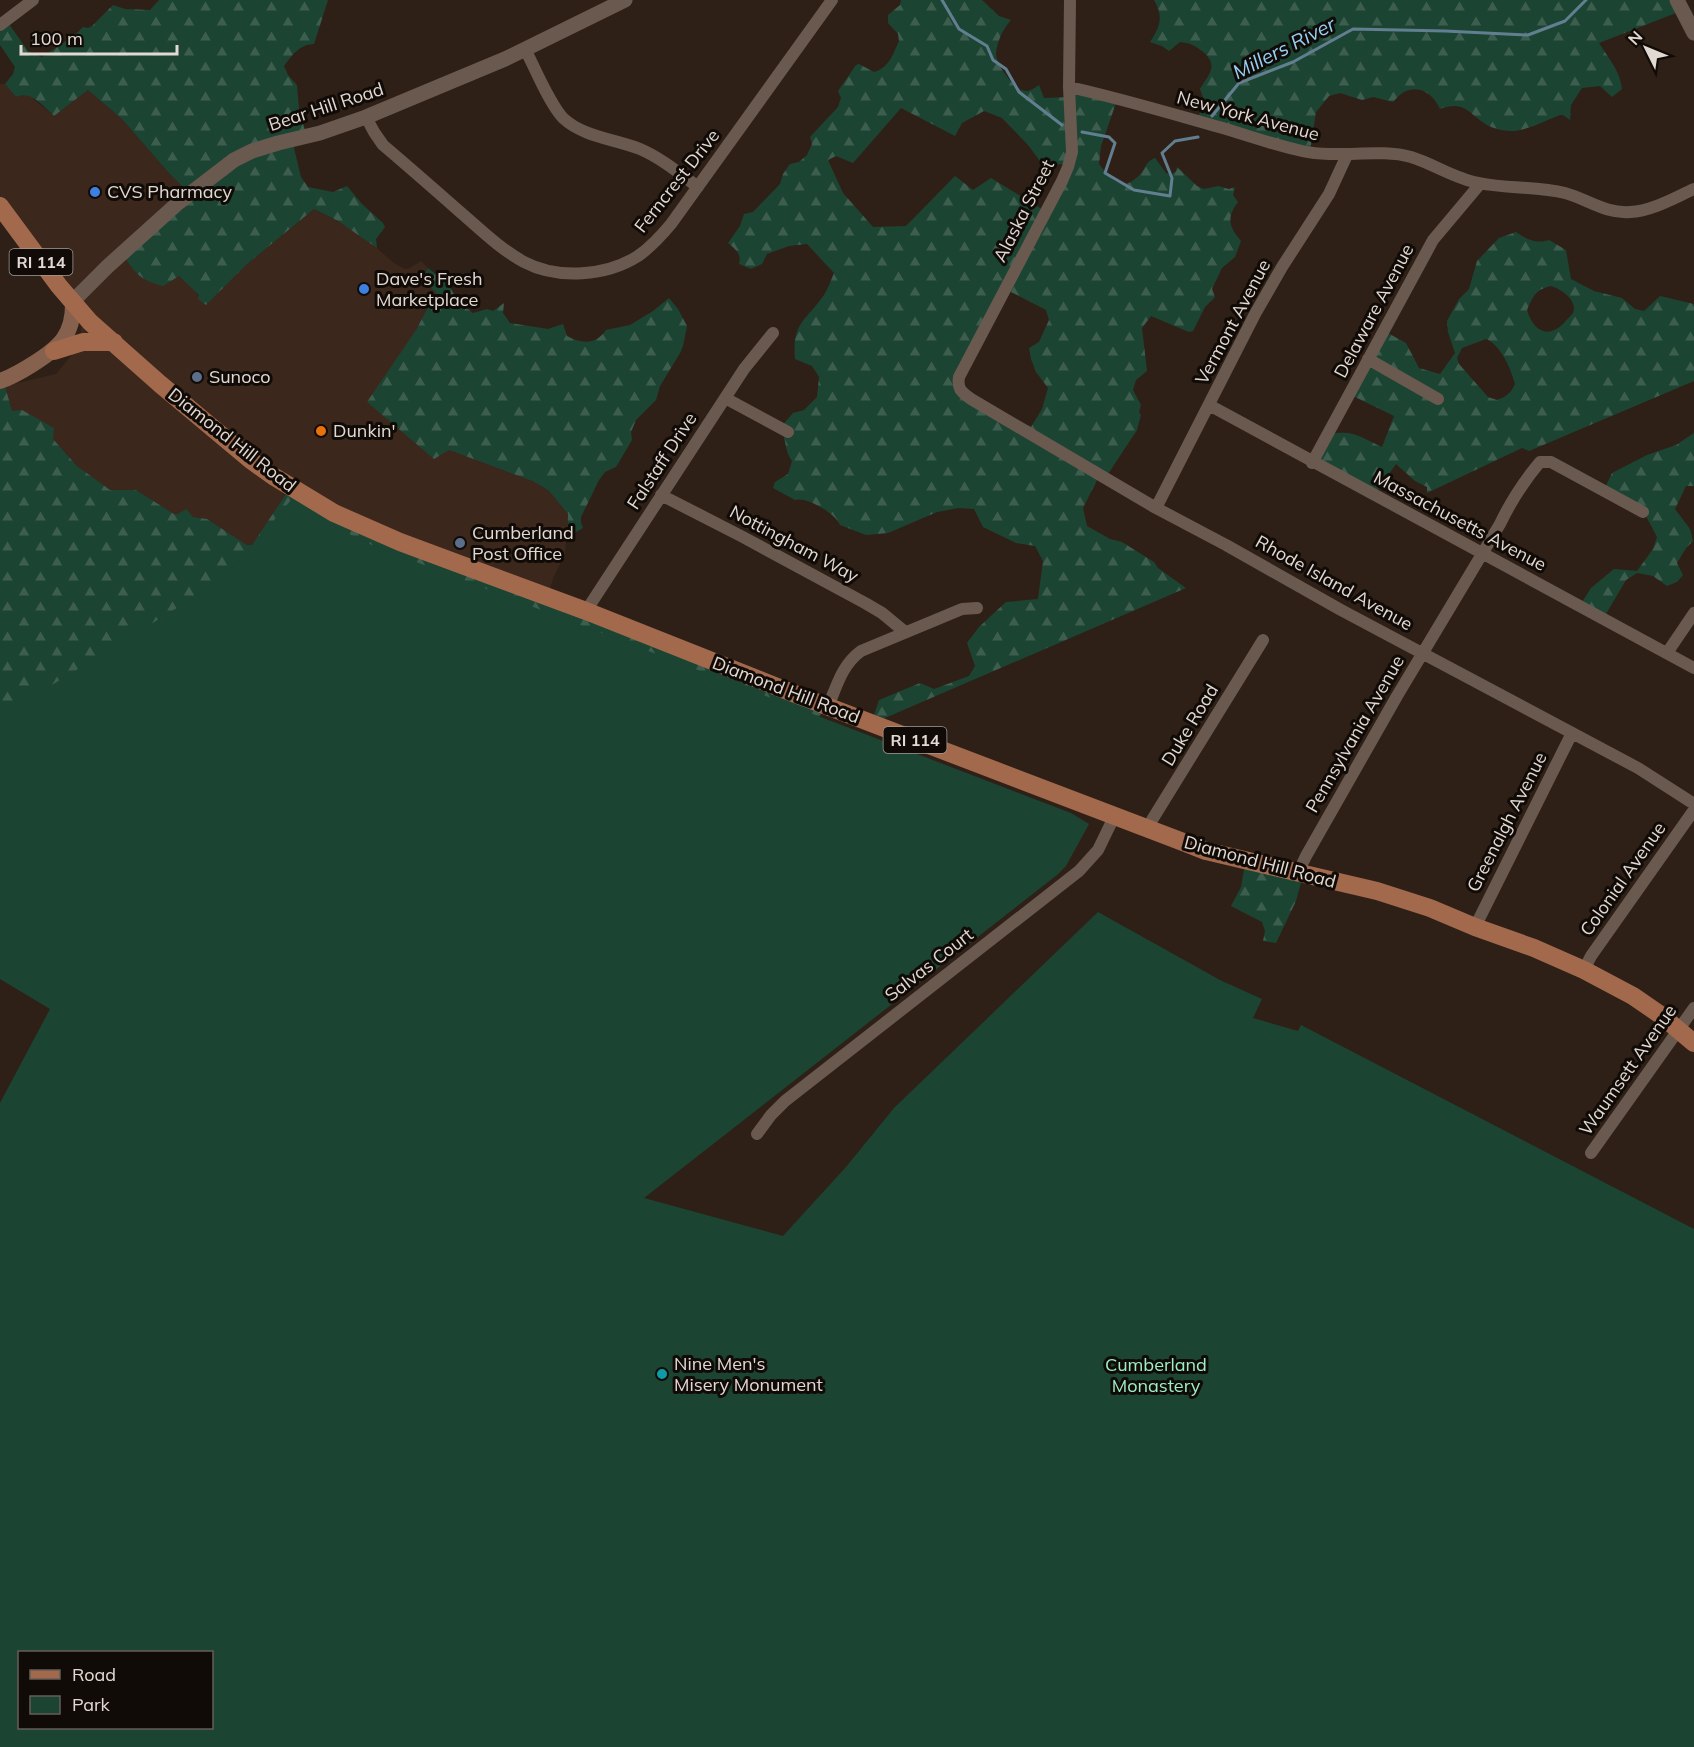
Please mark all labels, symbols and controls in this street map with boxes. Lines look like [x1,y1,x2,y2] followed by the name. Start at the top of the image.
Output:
[1228,11,1340,84] water label: Millers River
[21,18,177,56] scale bar
[1616,18,1676,78] north arrow
[30,27,83,50] text: 100 m
[1624,27,1646,49] text: N
[265,77,386,136] street label: Bear Hill Road
[1174,85,1322,146] street label: New York Avenue
[629,124,724,237] street label: Ferncrest Drive
[988,156,1059,266] street label: Alaska Street
[107,180,232,203] place label: CVS Pharmacy
[88,185,102,199] marker: CVS Pharmacy
[1329,240,1418,382] street label: Delaware Avenue
[9,249,72,275] road number: RI 114
[1190,255,1275,388] street label: Vermont Avenue
[376,267,483,311] place label: Dave's Fresh Marketplace
[357,282,371,296] marker: Dave's Fresh Marketplace
[209,365,270,388] place label: Sunoco
[190,370,204,384] marker: Sunoco
[164,382,301,497] street label: Diamond Hill Road
[622,408,701,513] street label: Falstaff Drive
[333,419,395,442] place label: Dunkin'
[314,424,328,438] marker: Dunkin'
[1370,465,1550,576] street label: Massachusetts Avenue
[726,500,863,587] street label: Nottingham Way
[472,521,574,565] place label: Cumberland Post Office
[1252,530,1417,635] street label: Rhode Island Avenue
[453,536,467,550] marker: Cumberland Post Office
[709,651,863,728] street label: Diamond Hill Road
[1300,651,1409,817] street label: Pennsylvania Avenue
[1156,680,1223,770] street label: Duke Road
[884,727,946,753] road number: RI 114
[1461,748,1552,895] street label: Greenalgh Avenue
[1575,817,1670,940] street label: Colonial Avenue
[1182,830,1339,893] street label: Diamond Hill Road
[880,923,977,1006] street label: Salvas Court
[1574,1000,1681,1140] street label: Waumsett Avenue
[674,1352,823,1396] place label: Nine Men's Misery Monument
[1105,1353,1207,1397] park label: Cumberland Monastery
[655,1367,669,1381] marker: Nine Men's Misery Monument
[18,1651,213,1729] legend
[72,1663,116,1686] text: Road
[72,1693,111,1716] text: Park

